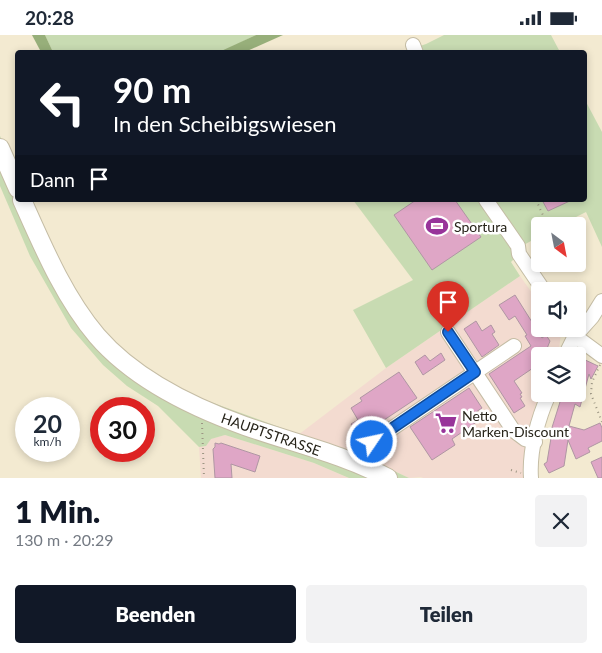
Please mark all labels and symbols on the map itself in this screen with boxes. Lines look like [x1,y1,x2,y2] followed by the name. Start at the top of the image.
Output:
[424,213,450,239] sports icon: Sportura
[531,217,586,273] north arrow
[454,218,507,235] place label: Sportura
[427,281,469,332] pin
[90,397,155,462] speed limit sign: 30
[462,407,569,440] place label: Netto Marken-Discount
[219,409,323,459] street label: HAUPTSTRASSE
[433,410,459,436] supermarket icon: Netto Marken-Discount
[345,415,397,467] position arrow

